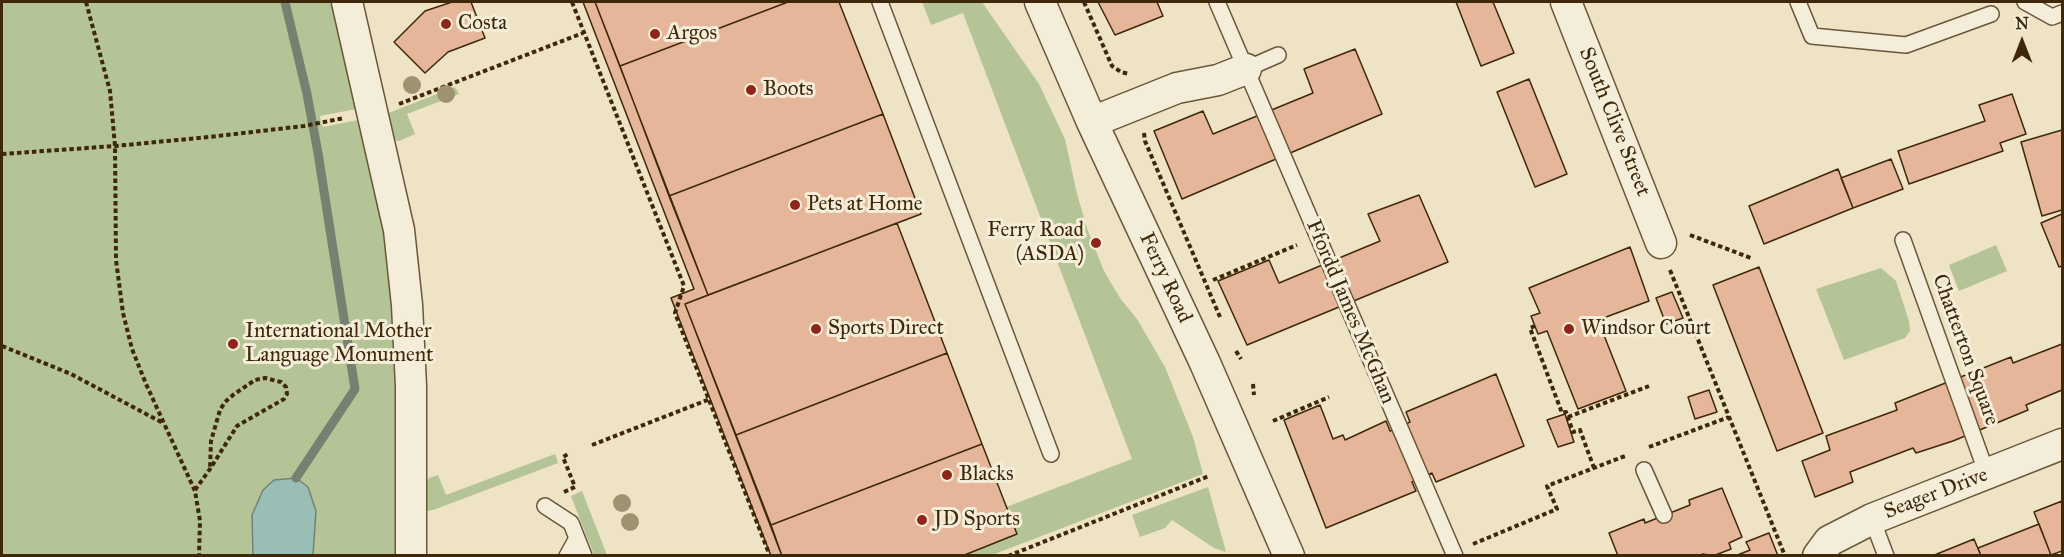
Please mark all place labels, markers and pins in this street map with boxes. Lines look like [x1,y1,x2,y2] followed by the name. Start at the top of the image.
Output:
[458,11,507,37] place label: Costa
[439,17,453,31] marker: Costa
[667,21,717,47] place label: Argos
[648,27,662,41] marker: Argos
[763,77,813,103] place label: Boots
[744,83,758,97] marker: Boots
[807,192,923,218] place label: Pets at Home
[788,198,802,212] marker: Pets at Home
[987,218,1084,268] place label: Ferry Road (ASDA)
[1089,236,1103,250] marker: Ferry Road (ASDA)
[828,316,944,342] place label: Sports Direct
[1581,316,1711,342] place label: Windsor Court
[245,319,433,369] place label: International Mother Language Monument
[809,322,823,336] marker: Sports Direct
[1562,322,1576,336] marker: Windsor Court
[226,337,240,351] marker: International Mother Language Monument
[959,462,1014,488] place label: Blacks
[940,468,954,482] marker: Blacks
[934,507,1020,533] place label: JD Sports
[915,513,929,527] marker: JD Sports

